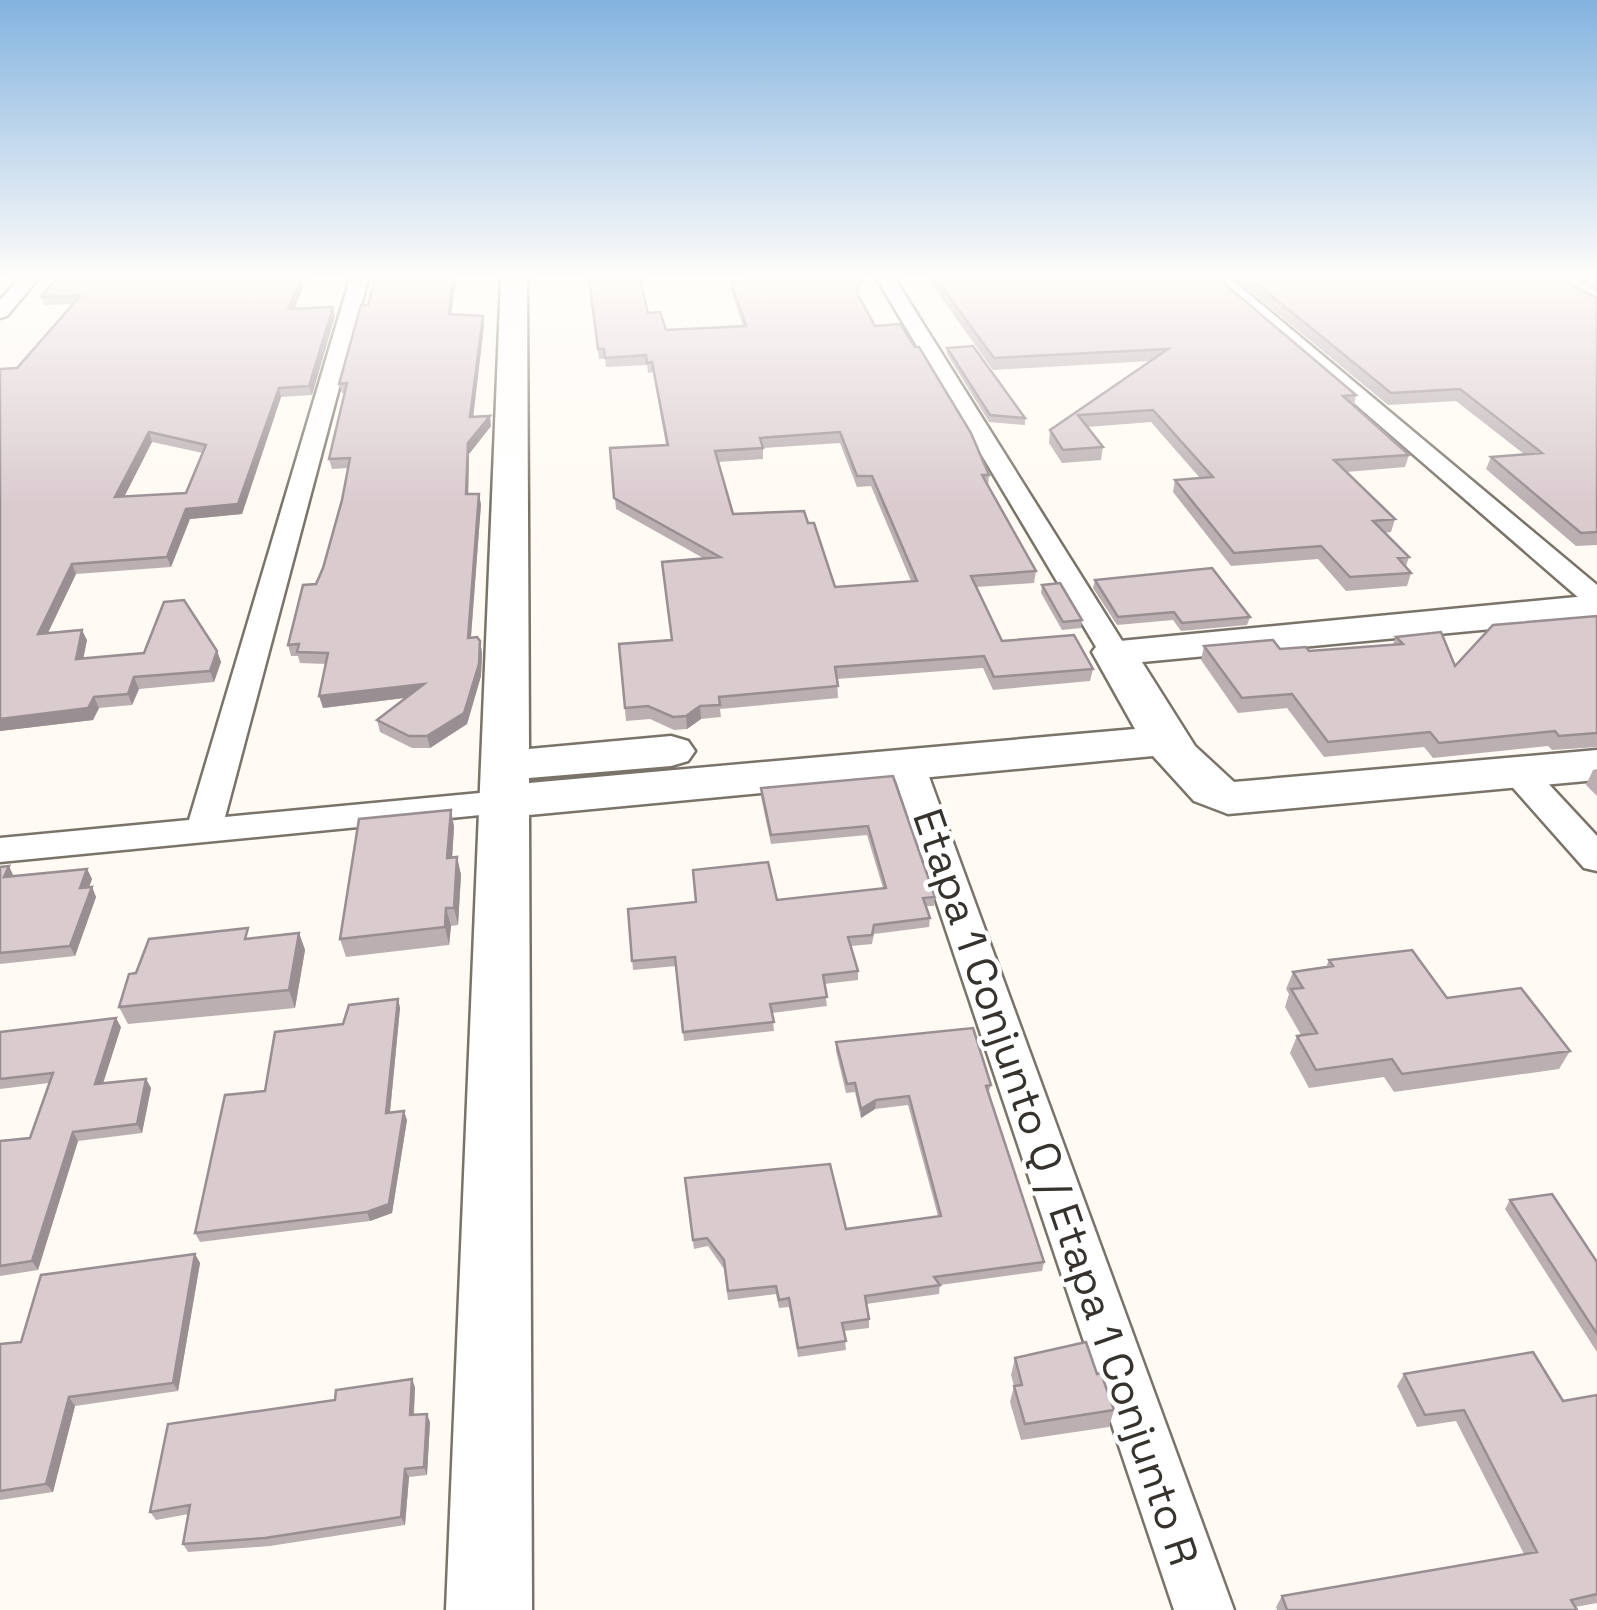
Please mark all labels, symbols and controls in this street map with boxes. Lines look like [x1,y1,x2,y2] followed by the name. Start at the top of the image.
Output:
[901,802,1211,1572] street label: Etapa 1 Conjunto Q / Etapa 1 Conjunto R

